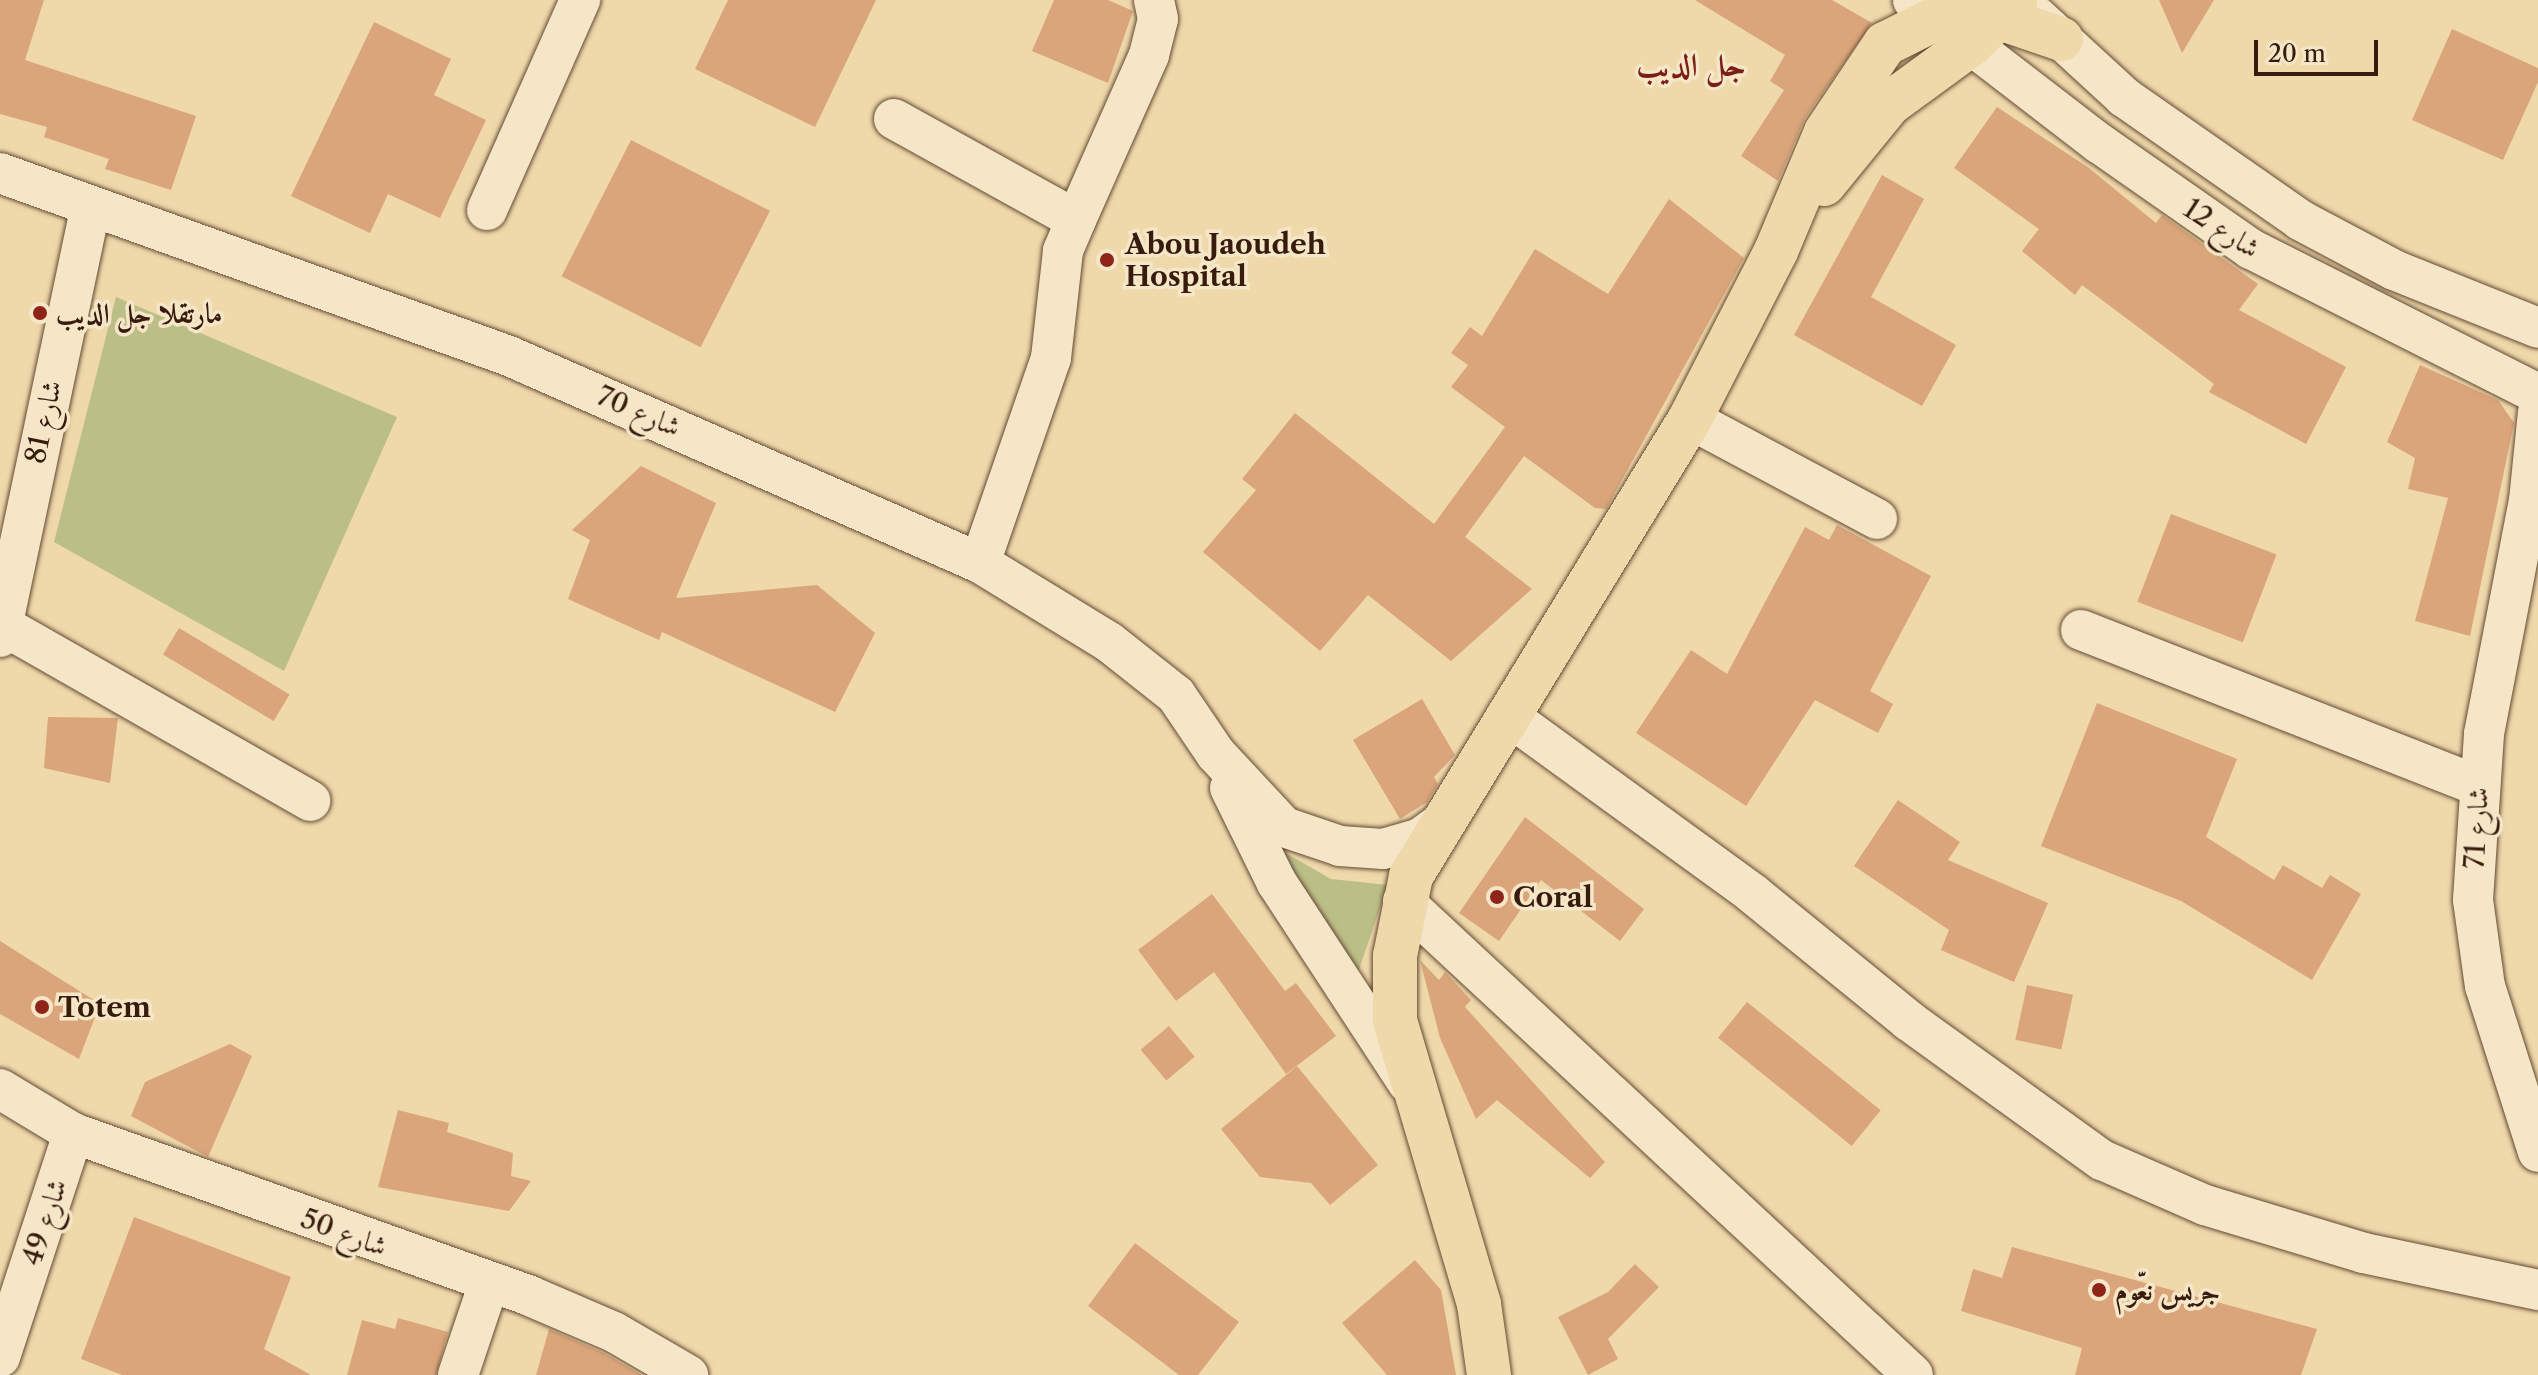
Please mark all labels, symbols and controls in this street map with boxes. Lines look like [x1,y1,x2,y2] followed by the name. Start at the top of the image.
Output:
[2258,24,2382,74] scale bar
[2268,39,2326,68] text: 20 m
[1636,46,1746,84] district label: جل الديب
[2178,191,2266,265] street label: شارع 12
[1125,227,1326,293] place label: Abou Jaoudeh Hospital
[1096,249,1118,271] marker: Abou Jaoudeh Hospital
[56,296,222,330] place label: مارتقلا جل الديب
[31,304,49,322] marker: مارتقلا جل الديب
[18,377,68,467] street label: شارع 81
[592,378,686,444] street label: شارع 70
[2457,786,2495,870] street label: شارع 71
[1513,880,1593,914] place label: Coral
[1488,888,1506,906] marker: Coral
[58,990,151,1024] place label: Totem
[33,998,51,1016] marker: Totem
[14,1175,74,1269] street label: شارع 49
[296,1201,392,1263] street label: شارع 50
[2115,1273,2220,1307] place label: جريس نعّوم
[2090,1281,2108,1299] marker: جريس نعّوم

